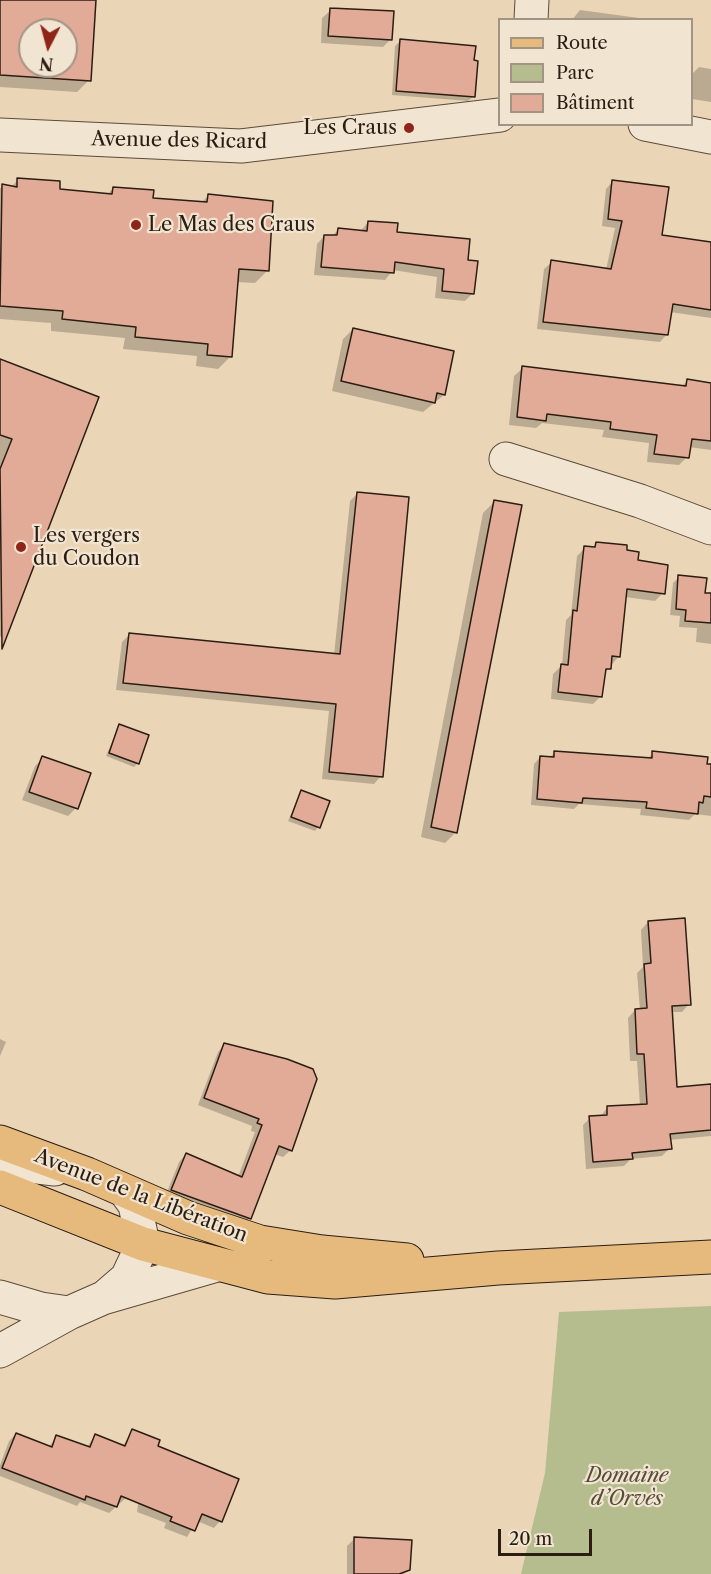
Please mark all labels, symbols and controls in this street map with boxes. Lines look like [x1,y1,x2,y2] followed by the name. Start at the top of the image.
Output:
[18,18,78,78] north arrow
[498,18,693,126] legend
[556,32,608,54] text: Route
[38,53,54,75] text: N
[556,62,594,84] text: Parc
[556,92,634,114] text: Bâtiment
[303,116,397,140] place label: Les Craus
[402,121,416,135] marker: Les Craus
[91,127,267,155] street label: Avenue des Ricard
[148,213,315,237] place label: Le Mas des Craus
[129,218,143,232] marker: Le Mas des Craus
[33,524,140,571] place label: Les vergers du Coudon
[14,540,28,554] marker: Les vergers du Coudon
[31,1144,251,1248] street label: Avenue de la Libération
[586,1464,668,1511] park label: Domaine d’Orvès
[501,1517,596,1555] scale bar
[509,1528,552,1550] text: 20 m

